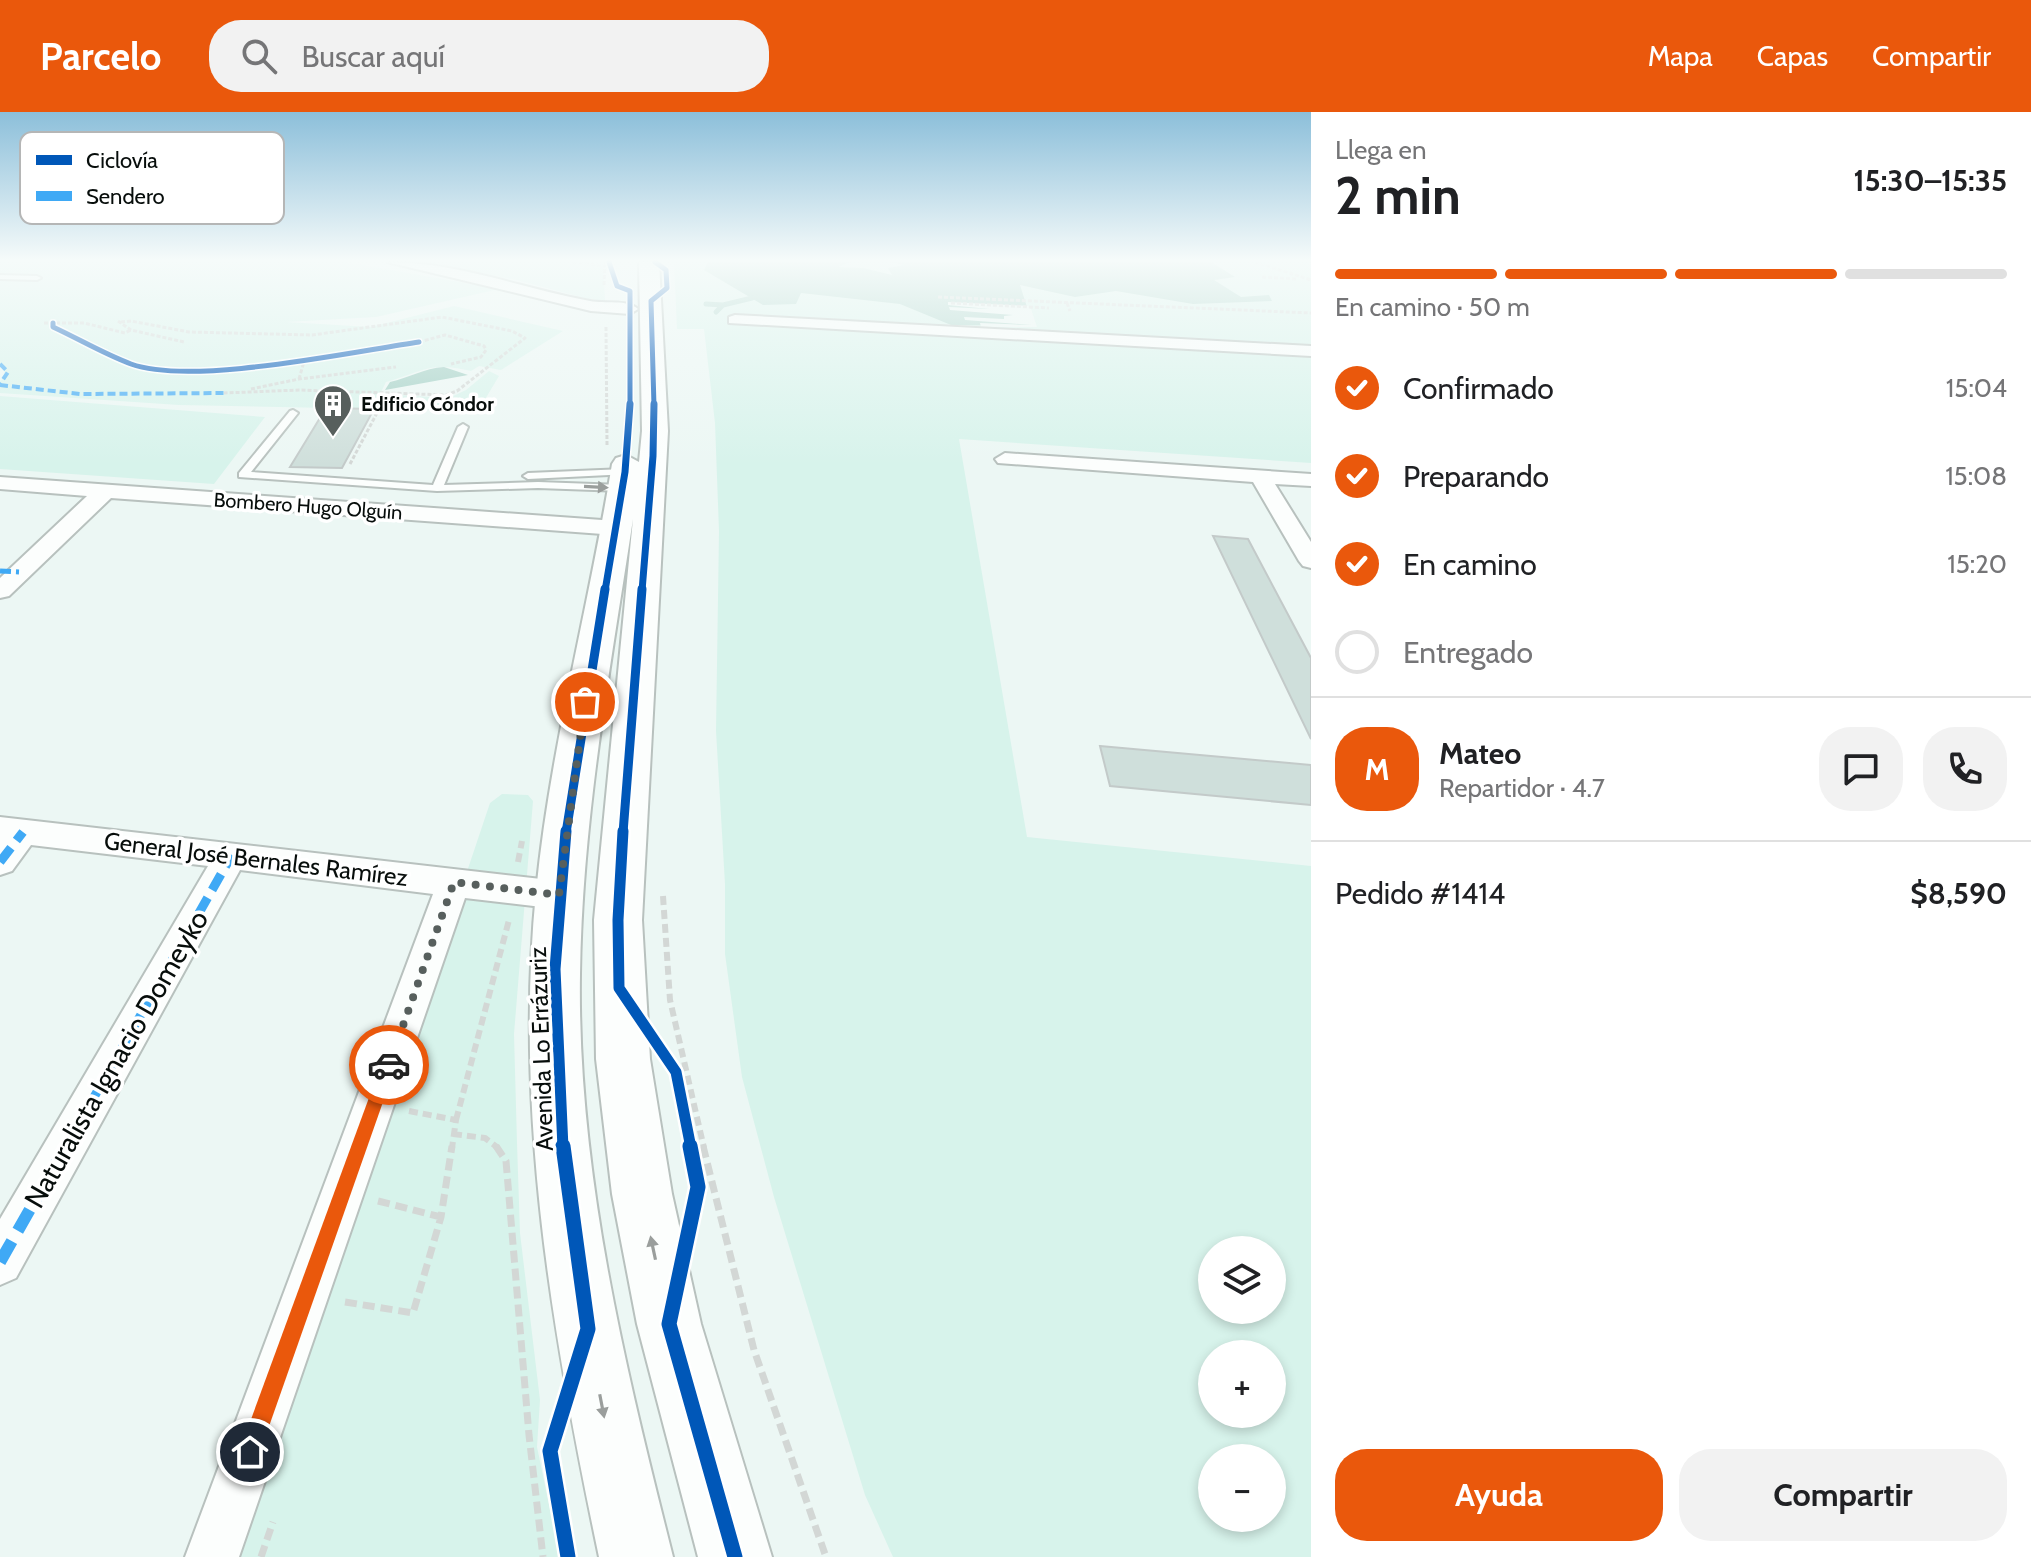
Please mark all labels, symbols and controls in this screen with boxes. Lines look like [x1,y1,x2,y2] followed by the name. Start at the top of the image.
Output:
[209,20,769,92] search box
[40,33,161,80] text: Parcelo
[237,34,281,78] icon: search
[301,38,445,75] text: Buscar aquí
[1648,39,1713,73] text: Mapa
[1757,39,1828,73] text: Capas
[1872,39,1991,73] text: Compartir
[20,132,284,224] legend
[1335,134,1426,166] text: Llega en
[86,147,158,174] text: Ciclovía
[1853,162,2007,199] text: 15:30–15:35
[1335,164,1461,227] text: 2 min
[86,183,165,210] text: Sendero
[1335,291,1530,323] text: En camino · 50 m
[1335,366,1379,410] icon: check
[1403,370,1554,407] text: Confirmado
[1946,372,2007,404] text: 15:04
[312,383,354,438] building icon: Edificio Cóndor
[361,392,494,416] place label: Edificio Cóndor
[1335,454,1379,498] icon: check
[1403,458,1549,495] text: Preparando
[1945,460,2007,492] text: 15:08
[584,480,609,493] one-way arrow
[213,487,403,525] street label: Bombero Hugo Olguín
[1335,542,1379,586] icon: check
[1403,546,1537,583] text: En camino
[1947,548,2007,580] text: 15:20
[1403,634,1533,671] text: Entregado
[551,668,619,736] pin
[563,680,607,724] icon: bag
[1819,727,1903,811] button: chat
[1923,727,2007,811] button: phone
[1439,735,1521,772] text: Mateo
[1365,751,1390,788] text: M
[1439,772,1605,804] text: Repartidor · 4.7
[102,826,410,892] street label: General José Bernales Ramírez
[1335,875,1505,912] text: Pedido #1414
[1910,875,2007,912] text: $8,590
[17,904,215,1214] street label: Naturalista Ignacio Domeyko
[523,946,559,1152] street label: Avenida Lo Errázuriz
[349,1025,429,1105] courier
[367,1043,411,1087] icon: car
[646,1235,659,1260] one-way arrow
[1198,1236,1286,1532] map controls
[1198,1236,1286,1324] button: layers
[1198,1340,1286,1428] button: +
[597,1394,609,1419] one-way arrow
[216,1418,284,1486] pin
[228,1430,272,1474] icon: home
[1198,1444,1286,1532] button: −
[1335,1449,1663,1541] button: Ayuda
[1679,1449,2007,1541] button: Compartir

